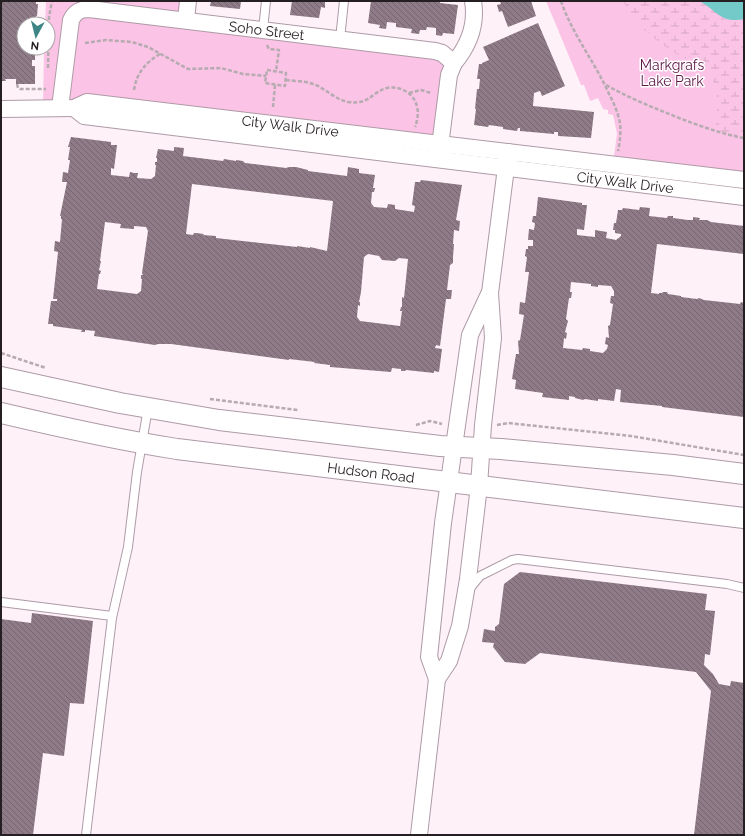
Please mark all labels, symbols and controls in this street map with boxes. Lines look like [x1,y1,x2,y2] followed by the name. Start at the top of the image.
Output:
[16,16,56,56] north arrow
[228,18,305,43] street label: Soho Street
[30,38,40,52] text: N
[640,57,704,89] park label: Markgrafs Lake Park
[241,112,340,140] street label: City Walk Drive
[576,169,674,196] street label: City Walk Drive
[326,459,415,486] street label: Hudson Road

